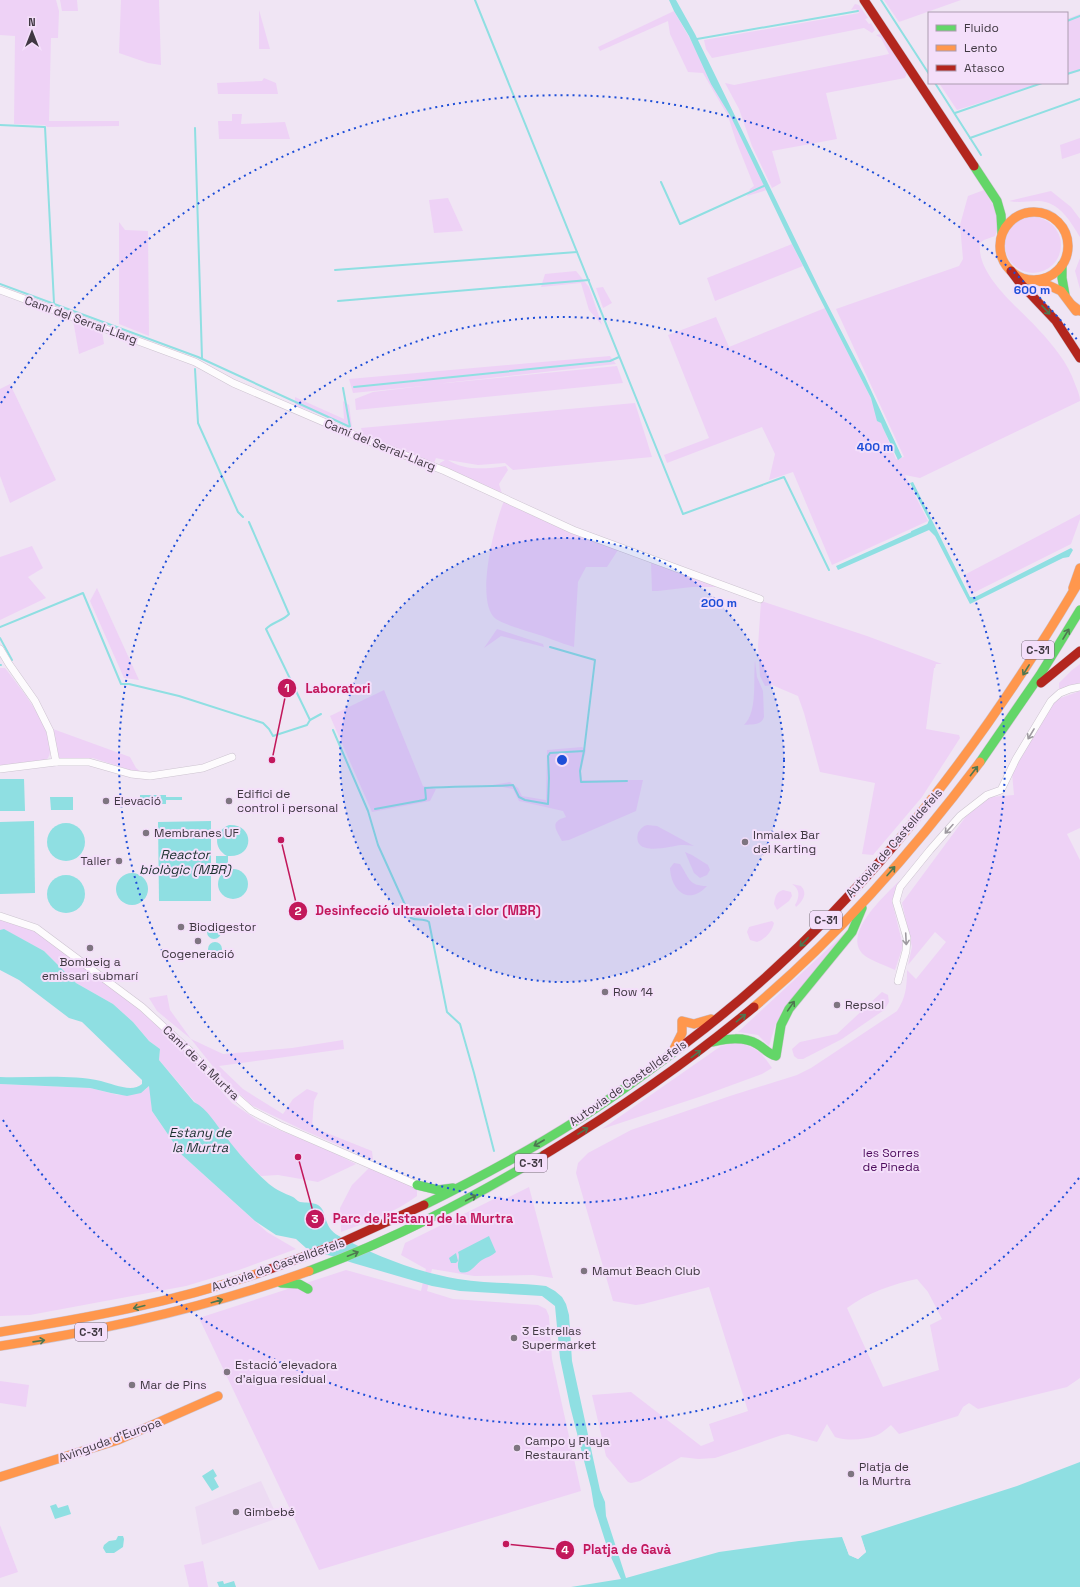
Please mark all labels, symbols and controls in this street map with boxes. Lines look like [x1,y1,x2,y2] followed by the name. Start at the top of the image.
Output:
[12,12,52,52] north arrow
[928,12,1068,84] legend
[28,15,36,29] text: N
[964,20,999,36] text: Fluido
[964,40,998,56] text: Lento
[964,60,1005,76] text: Atasco
[1014,282,1050,298] text: 600 m
[22,292,140,348] street label: Camí del Serral-Llarg
[1041,305,1051,315] one-way arrow
[322,415,438,475] street label: Camí del Serral-Llarg
[857,439,893,455] text: 400 m
[701,595,737,611] text: 200 m
[1062,629,1070,640] one-way arrow
[1022,641,1054,659] road number: C-31
[1021,664,1029,676] one-way arrow
[277,676,378,701] callout: Laboratori
[284,680,290,696] text: 1
[305,680,371,697] text: Laboratori
[1027,728,1035,740] one-way arrow
[555,753,569,767] centre of rings
[969,766,978,777] one-way arrow
[842,785,946,901] street label: Autovia de Castelldefels
[237,786,338,816] place label: Edifici de control i personal
[114,793,161,809] place label: Elevació
[101,796,111,806] marker: Elevació
[224,796,234,806] marker: Edifici de control i personal
[944,824,953,834] one-way arrow
[154,825,240,841] place label: Membranes UF
[753,827,820,857] place label: Inmalex Bar del Karting
[141,828,151,838] marker: Membranes UF
[740,837,750,847] marker: Inmalex Bar del Karting
[139,846,232,878] water label: Reactor biològic (MBR)
[81,853,111,869] place label: Taller
[114,856,124,866] marker: Taller
[886,866,895,876] one-way arrow
[288,898,549,923] callout: Desinfecció ultravioleta i clor (MBR)
[315,902,541,919] text: Desinfecció ultravioleta i clor (MBR)
[294,903,302,919] text: 2
[810,911,842,929] road number: C-31
[189,919,257,935] place label: Biodigestor
[176,922,186,932] marker: Biodigestor
[902,932,910,945] one-way arrow
[193,936,203,946] marker: Cogeneració
[799,937,809,947] one-way arrow
[85,943,95,953] marker: Bombeig a emissari submarí
[162,946,234,962] place label: Cogeneració
[42,954,138,984] place label: Bombeig a emissari submarí
[613,984,654,1000] place label: Row 14
[600,987,610,997] marker: Row 14
[845,997,884,1013] place label: Repsol
[832,1000,842,1010] marker: Repsol
[787,1001,795,1012] one-way arrow
[736,1013,747,1022] one-way arrow
[159,1022,243,1104] street label: Camí de la Murtra
[566,1036,690,1130] street label: Autovia de Castelldefels
[690,1050,701,1058] one-way arrow
[169,1124,233,1156] water label: Estany de la Murtra
[577,1126,589,1134] one-way arrow
[533,1139,545,1147] one-way arrow
[862,1145,920,1175] park label: les Sorres de Pineda
[515,1154,547,1172] road number: C-31
[465,1194,477,1201] one-way arrow
[305,1206,521,1231] callout: Parc de l'Estany de la Murtra
[333,1210,514,1227] text: Parc de l'Estany de la Murtra
[311,1211,319,1227] text: 3
[209,1235,347,1295] street label: Autovia de Castelldefels
[346,1250,358,1257] one-way arrow
[592,1263,701,1279] place label: Mamut Beach Club
[579,1266,589,1276] marker: Mamut Beach Club
[211,1297,224,1304] one-way arrow
[133,1304,146,1311] one-way arrow
[75,1323,107,1341] road number: C-31
[522,1323,596,1353] place label: 3 Estrellas Supermarket
[509,1333,519,1343] marker: 3 Estrellas Supermarket
[32,1337,45,1345] one-way arrow
[235,1357,337,1387] place label: Estació elevadora d'aigua residual
[222,1367,232,1377] marker: Estació elevadora d'aigua residual
[140,1377,207,1393] place label: Mar de Pins
[127,1380,137,1390] marker: Mar de Pins
[56,1414,164,1466] street label: Avinguda d'Europa
[525,1433,610,1463] place label: Campo y Playa Restaurant
[512,1443,522,1453] marker: Campo y Playa Restaurant
[859,1459,911,1489] place label: Platja de la Murtra
[846,1469,856,1479] marker: Platja de la Murtra
[244,1504,295,1520] place label: Gimbebé
[231,1507,241,1517] marker: Gimbebé
[555,1537,679,1562] callout: Platja de Gavà
[583,1541,671,1558] text: Platja de Gavà
[561,1542,569,1558] text: 4

